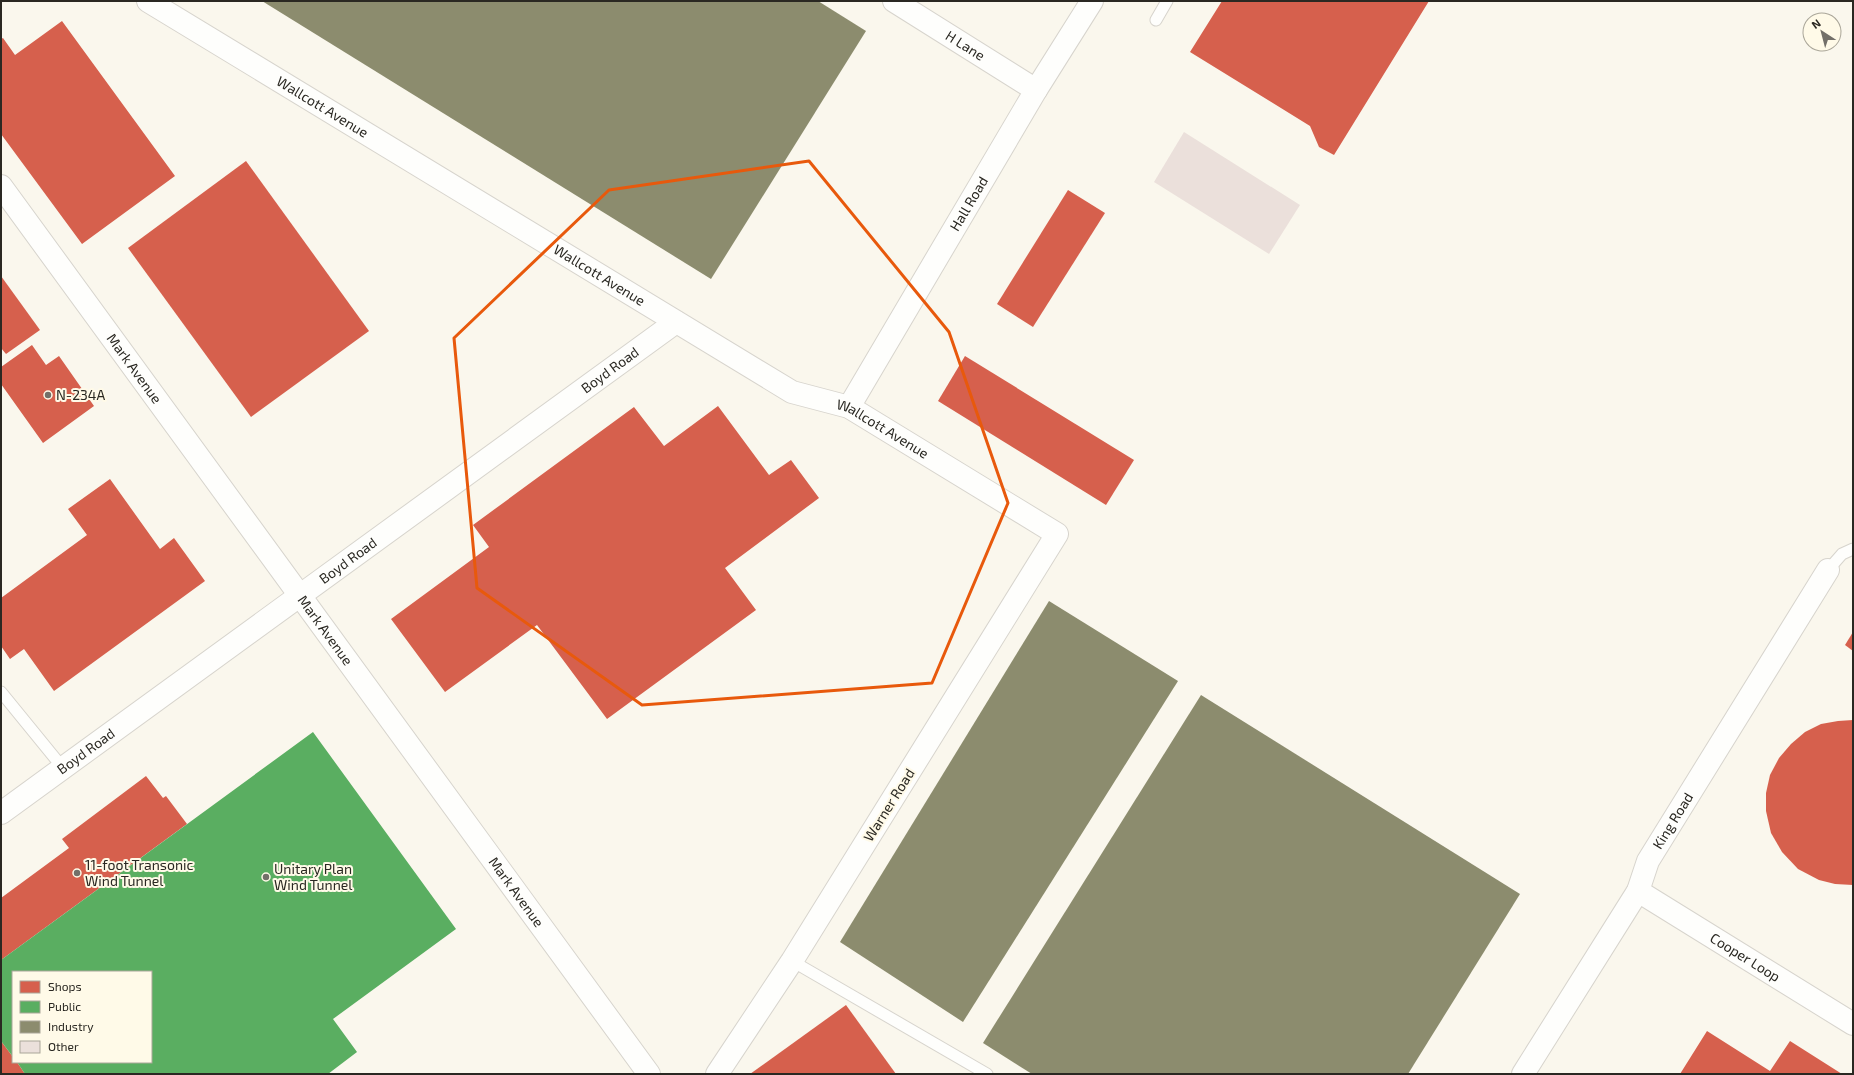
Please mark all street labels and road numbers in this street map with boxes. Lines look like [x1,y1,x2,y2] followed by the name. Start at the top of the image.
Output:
[943,27,988,64] street label: H Lane
[274,72,372,141] street label: Wallcott Avenue
[946,173,991,234] street label: Hall Road
[551,240,649,309] street label: Wallcott Avenue
[103,330,166,407] street label: Mark Avenue
[577,343,642,396] street label: Boyd Road
[835,395,932,462] street label: Wallcott Avenue
[315,534,380,587] street label: Boyd Road
[294,592,357,668] street label: Mark Avenue
[53,724,118,778] street label: Boyd Road
[859,765,918,844] street label: Warner Road
[1649,789,1696,852] street label: King Road
[485,853,548,930] street label: Mark Avenue
[1707,929,1784,985] street label: Cooper Loop

